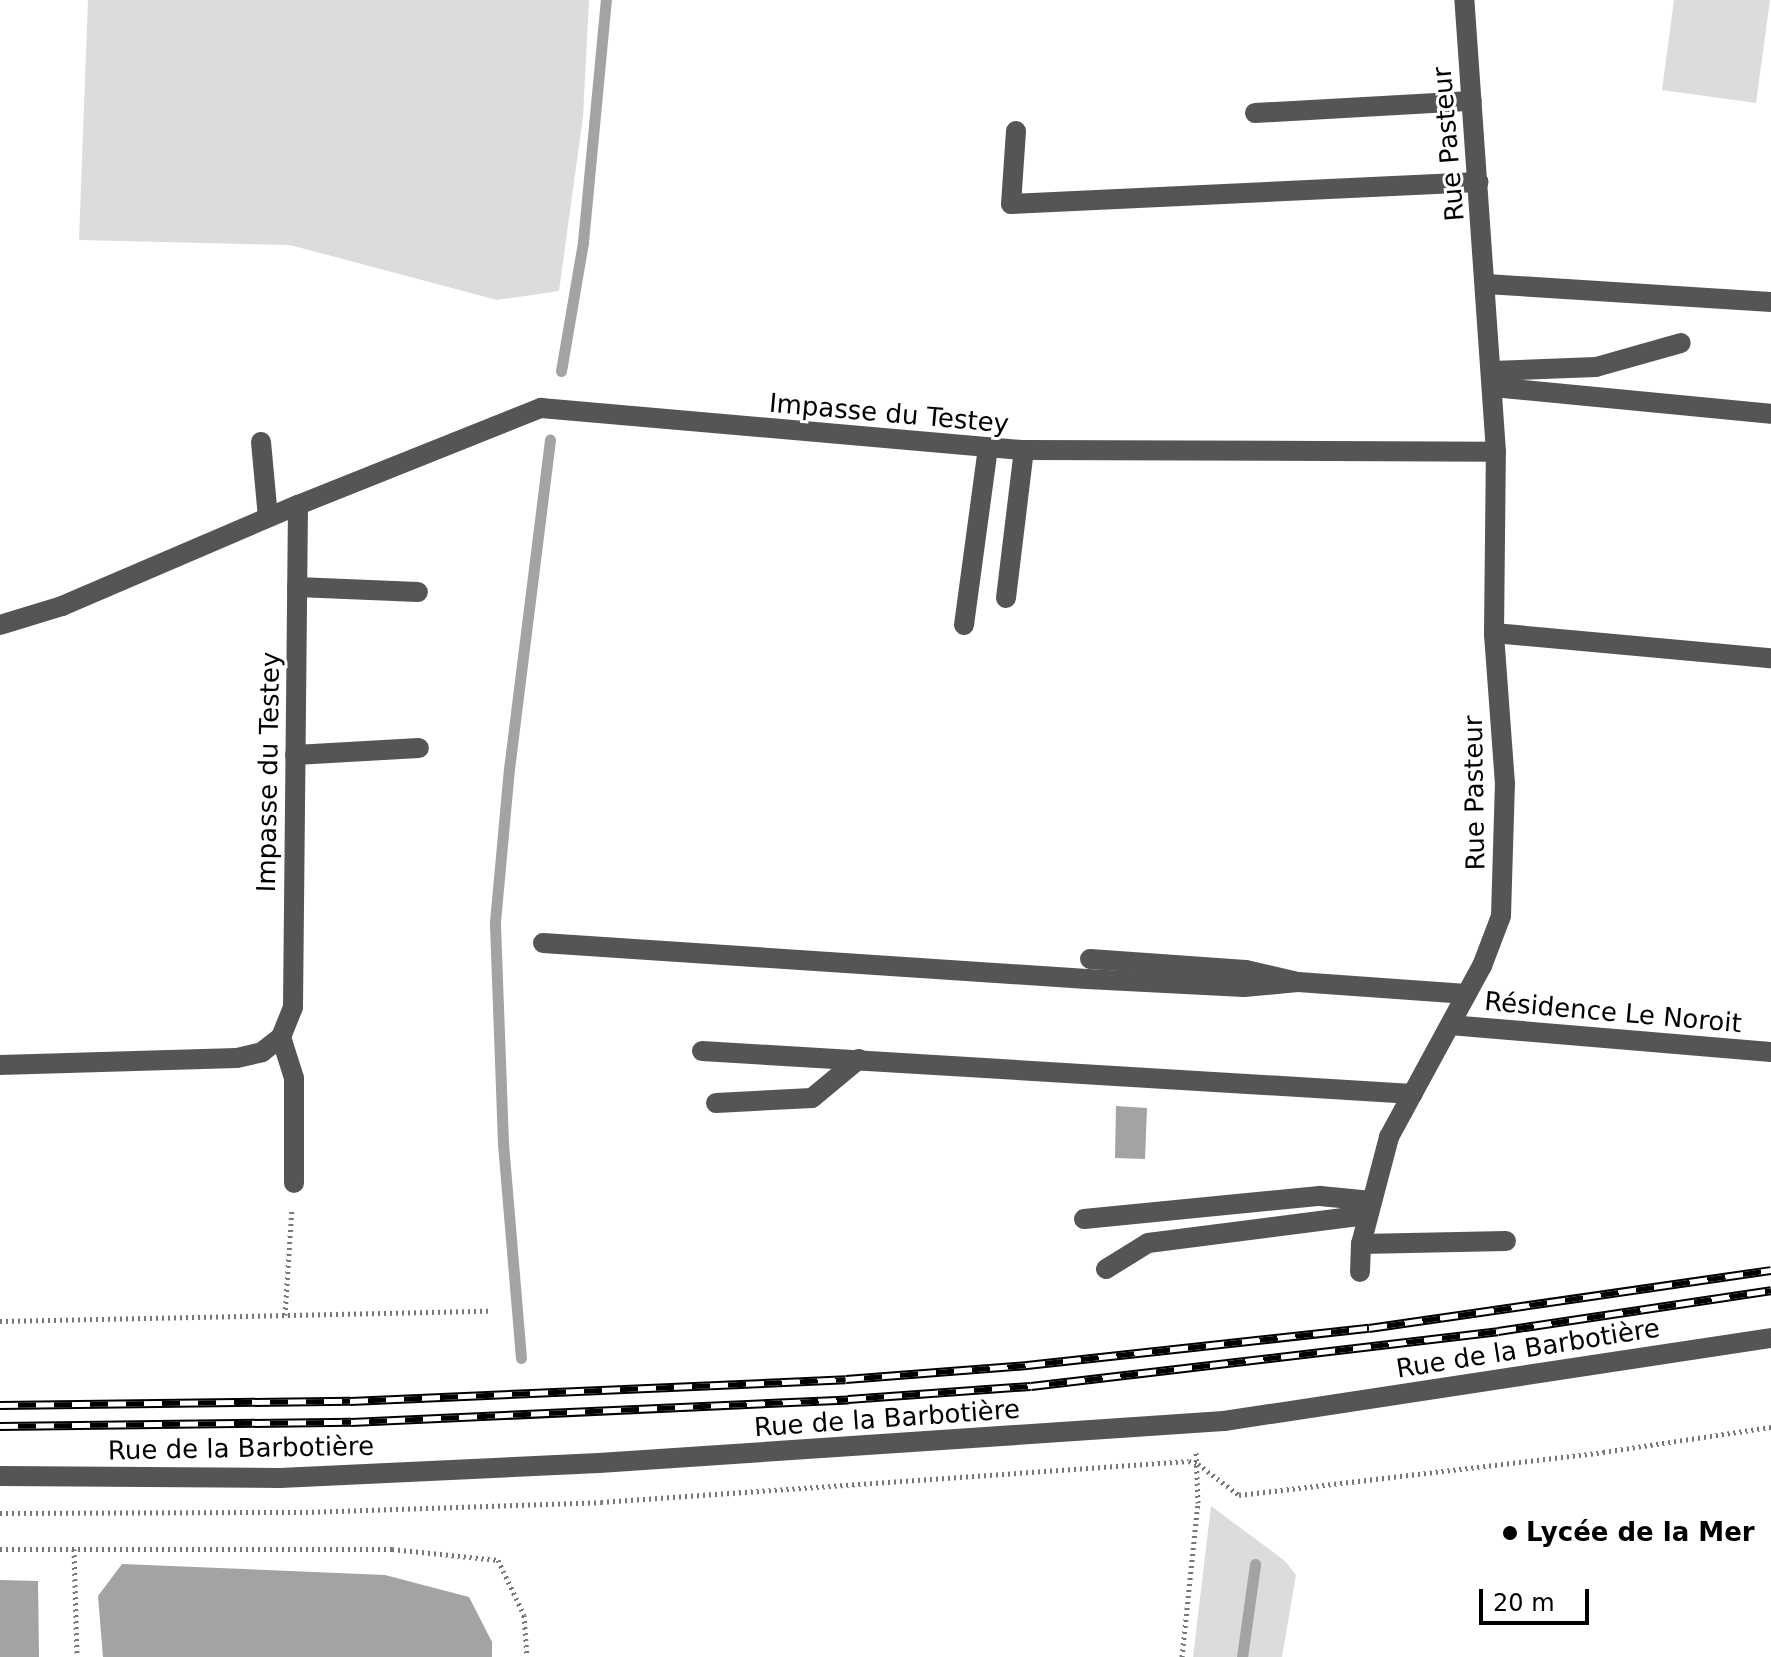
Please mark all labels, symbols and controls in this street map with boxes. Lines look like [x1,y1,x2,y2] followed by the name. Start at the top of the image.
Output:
[1427,65,1471,223] street label: Rue Pasteur
[768,388,1010,440] street label: Impasse du Testey
[251,651,287,893] street label: Impasse du Testey
[1458,715,1492,871] street label: Rue Pasteur
[1483,986,1743,1040] street label: Résidence Le Noroit
[1394,1313,1662,1385] street label: Rue de la Barbotière
[753,1394,1021,1444] street label: Rue de la Barbotière
[108,1431,374,1467] street label: Rue de la Barbotière
[1526,1517,1755,1549] place label: Lycée de la Mer
[1501,1524,1519,1542] marker: Lycée de la Mer
[1483,1573,1593,1623] scale bar
[1493,1589,1555,1617] text: 20 m

